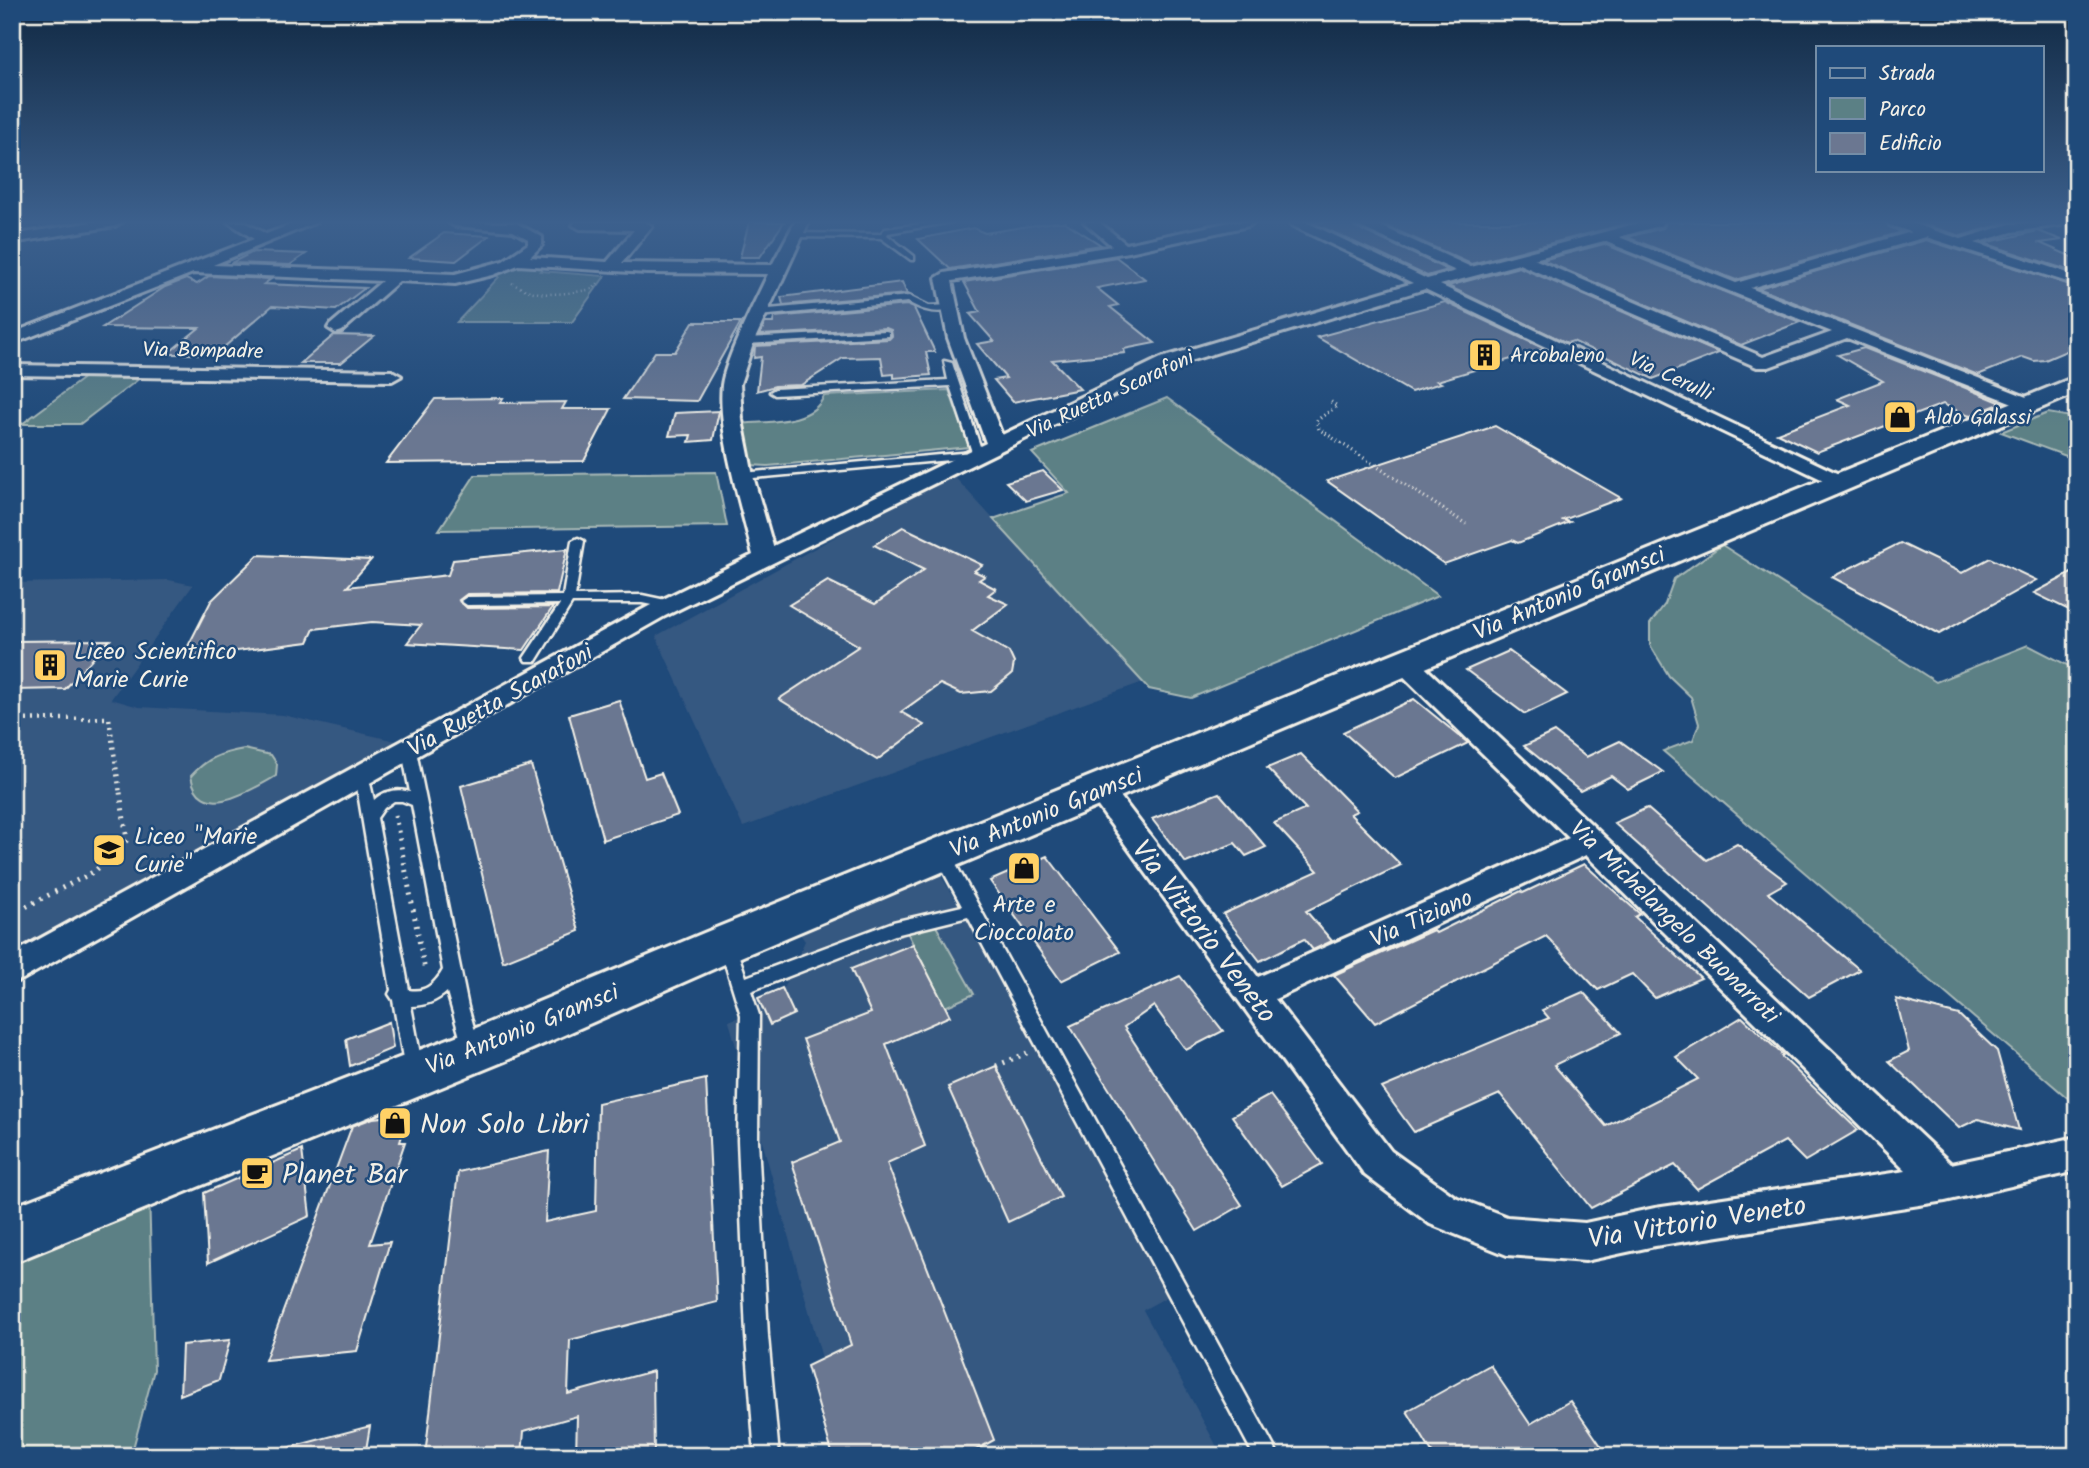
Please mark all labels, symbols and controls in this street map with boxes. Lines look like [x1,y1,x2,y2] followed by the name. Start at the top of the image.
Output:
[1816,46,2044,172] legend
[1879,58,1935,91] text: Strada
[1879,94,1926,127] text: Parco
[1879,128,1942,161] text: Edificio
[142,334,264,369] street label: Via Bompadre
[1466,336,1504,374] building icon: Arcobaleno
[1510,340,1605,373] place label: Arcobaleno
[1021,342,1201,449] street label: Via Ruetta Scarafoni
[1623,344,1718,412] street label: Via Cerulli
[1881,398,1919,436] shop icon: Aldo Galassi
[1924,402,2032,435] place label: Aldo Galassi
[1467,536,1673,652] street label: Via Antonio Gramsci
[74,633,237,700] place label: Liceo Scientifico Marie Curie
[401,633,602,769] street label: Via Ruetta Scarafoni
[31,646,69,684] building icon: Liceo Scientifico Marie Curie
[944,756,1150,870] street label: Via Antonio Gramsci
[1560,812,1789,1035] street label: Via Michelangelo Buonarroti
[134,818,258,885] place label: Liceo "Marie Curie"
[90,831,128,869] school or university icon: Liceo "Marie Curie"
[1119,831,1287,1034] street label: Via Vittorio Veneto
[1005,849,1043,887] shop icon: Arte e Cioccolato
[1364,879,1479,959] street label: Via Tiziano
[974,886,1074,953] place label: Arte e Cioccolato
[420,973,626,1087] street label: Via Antonio Gramsci
[420,1103,590,1148] place label: Non Solo Libri
[376,1104,414,1142] shop icon: Non Solo Libri
[282,1153,409,1198] place label: Planet Bar
[238,1154,276,1192] cafe icon: Planet Bar
[1585,1184,1810,1263] street label: Via Vittorio Veneto

